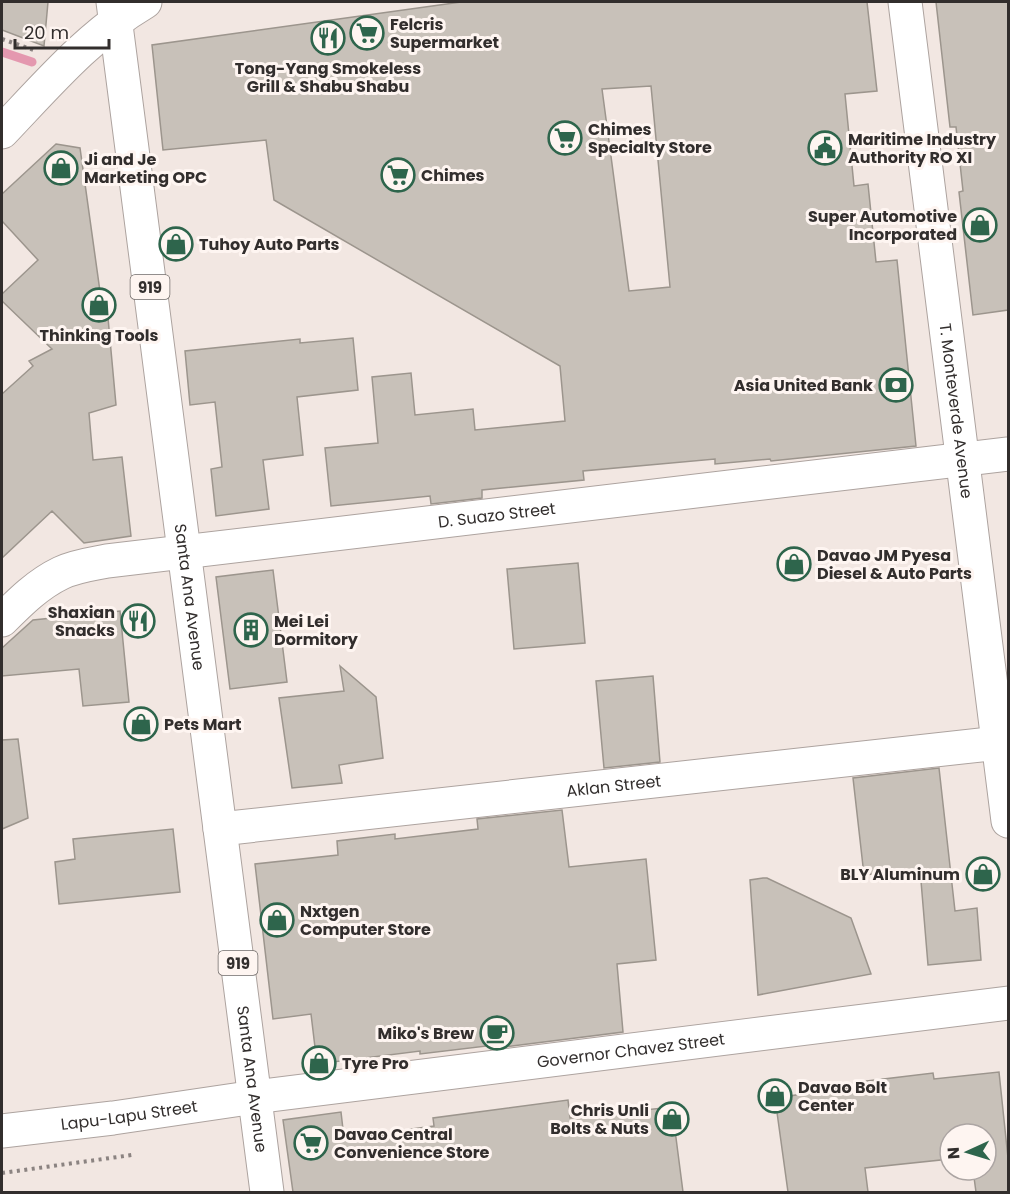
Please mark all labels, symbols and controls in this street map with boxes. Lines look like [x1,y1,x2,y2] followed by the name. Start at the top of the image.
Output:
[15,12,110,50] scale bar
[390,13,499,54] place label: Felcris Supermarket
[349,15,385,51] supermarket icon: Felcris Supermarket
[24,20,69,45] text: 20 m
[310,20,346,56] restaurant icon: Tong-Yang Smokeless Grill & Shabu Shabu
[235,57,421,98] place label: Tong-Yang Smokeless Grill & Shabu Shabu
[588,118,712,159] place label: Chimes Specialty Store
[547,120,583,156] supermarket icon: Chimes Specialty Store
[848,128,997,169] place label: Maritime Industry Authority RO XI
[807,130,843,166] public building icon: Maritime Industry Authority RO XI
[84,148,207,189] place label: Ji and Je Marketing OPC
[43,150,79,186] shop icon: Ji and Je Marketing OPC
[380,157,416,193] supermarket icon: Chimes
[421,164,484,187] place label: Chimes
[808,205,957,246] place label: Super Automotive Incorporated
[962,207,998,243] shop icon: Super Automotive Incorporated
[158,226,194,262] shop icon: Tuhoy Auto Parts
[199,233,340,256] place label: Tuhoy Auto Parts
[130,275,170,299] road number: 919
[81,287,117,323] shop icon: Thinking Tools
[934,322,979,500] street label: T. Monteverde Avenue
[40,324,159,347] place label: Thinking Tools
[878,367,914,403] bank icon: Asia United Bank
[734,374,873,397] place label: Asia United Bank
[437,496,557,533] street label: D. Suazo Street
[169,522,211,672] street label: Santa Ana Avenue
[817,544,972,585] place label: Davao JM Pyesa Diesel & Auto Parts
[776,546,812,582] shop icon: Davao JM Pyesa Diesel & Auto Parts
[48,601,115,642] place label: Shaxian Snacks
[120,603,156,639] restaurant icon: Shaxian Snacks
[274,610,359,651] place label: Mei Lei Dormitory
[233,612,269,648] building icon: Mei Lei Dormitory
[123,706,159,742] shop icon: Pets Mart
[164,713,242,736] place label: Pets Mart
[565,769,662,802] street label: Aklan Street
[965,856,1001,892] shop icon: BLY Aluminum
[840,863,960,886] place label: BLY Aluminum
[300,900,431,941] place label: Nxtgen Computer Store
[259,902,295,938] shop icon: Nxtgen Computer Store
[218,951,258,975] road number: 919
[231,1004,273,1154] street label: Santa Ana Avenue
[479,1015,515,1051] cafe icon: Miko's Brew
[378,1022,474,1045] place label: Miko's Brew
[536,1027,726,1073] street label: Governor Chavez Street
[301,1045,337,1081] shop icon: Tyre Pro
[342,1052,409,1075] place label: Tyre Pro
[798,1076,887,1117] place label: Davao Bolt Center
[757,1078,793,1114] shop icon: Davao Bolt Center
[59,1094,199,1136] street label: Lapu-Lapu Street
[550,1099,649,1140] place label: Chris Unli Bolts & Nuts
[654,1101,690,1137] shop icon: Chris Unli Bolts & Nuts
[938,1122,998,1182] north arrow
[334,1123,489,1164] place label: Davao Central Convenience Store
[293,1125,329,1161] supermarket icon: Davao Central Convenience Store
[942,1146,965,1160] text: N

